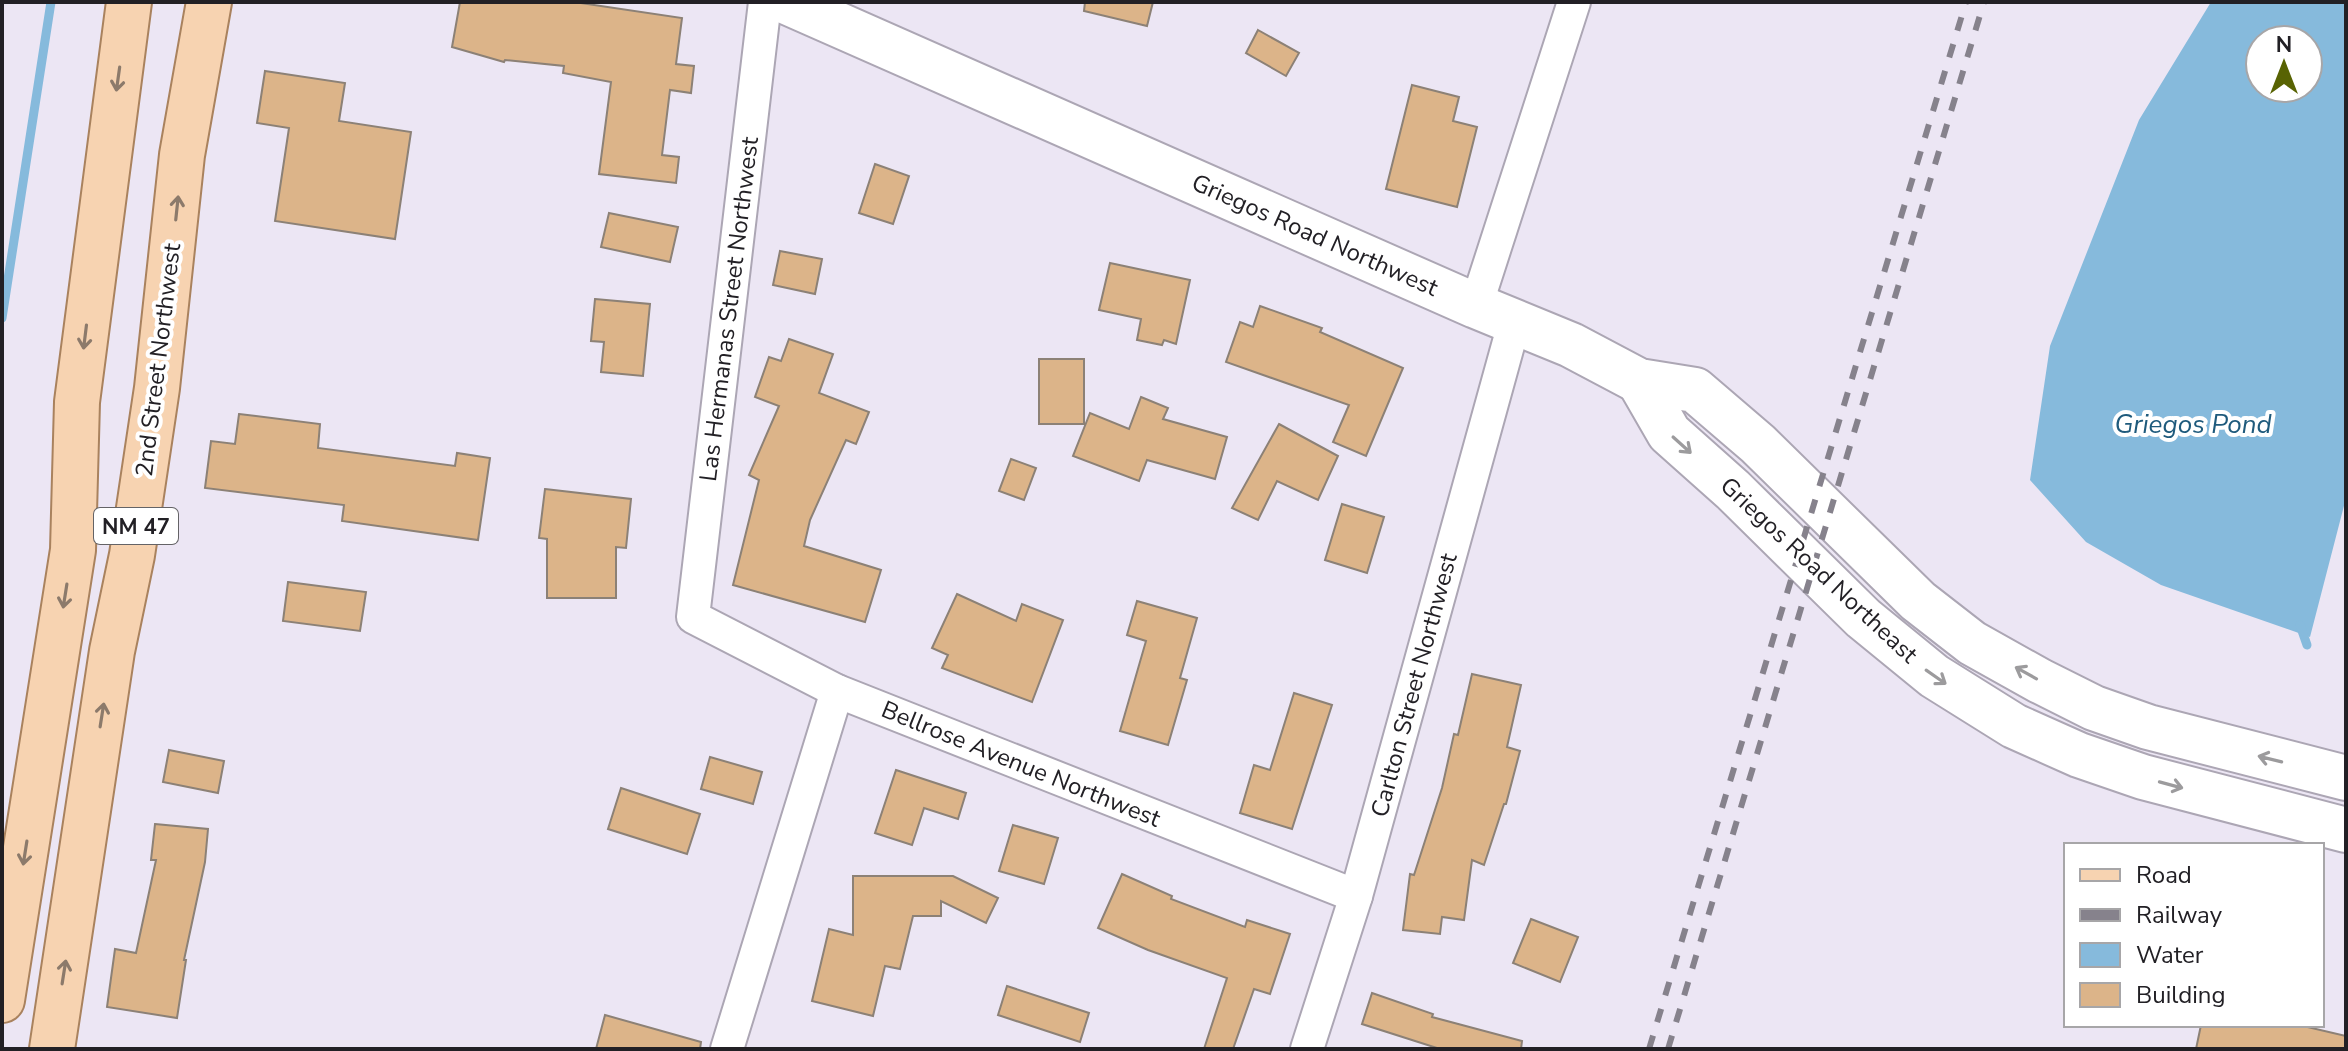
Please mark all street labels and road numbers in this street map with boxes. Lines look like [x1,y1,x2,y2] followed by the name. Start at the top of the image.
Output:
[692,134,766,483] street label: Las Hermanas Street Northwest
[1187,166,1444,304] street label: Griegos Road Northwest
[128,241,188,478] street label: 2nd Street Northwest
[1713,470,1925,670] street label: Griegos Road Northeast
[94,508,178,544] road number: NM 47
[1363,549,1465,820] street label: Carlton Street Northwest
[877,693,1166,835] street label: Bellrose Avenue Northwest

